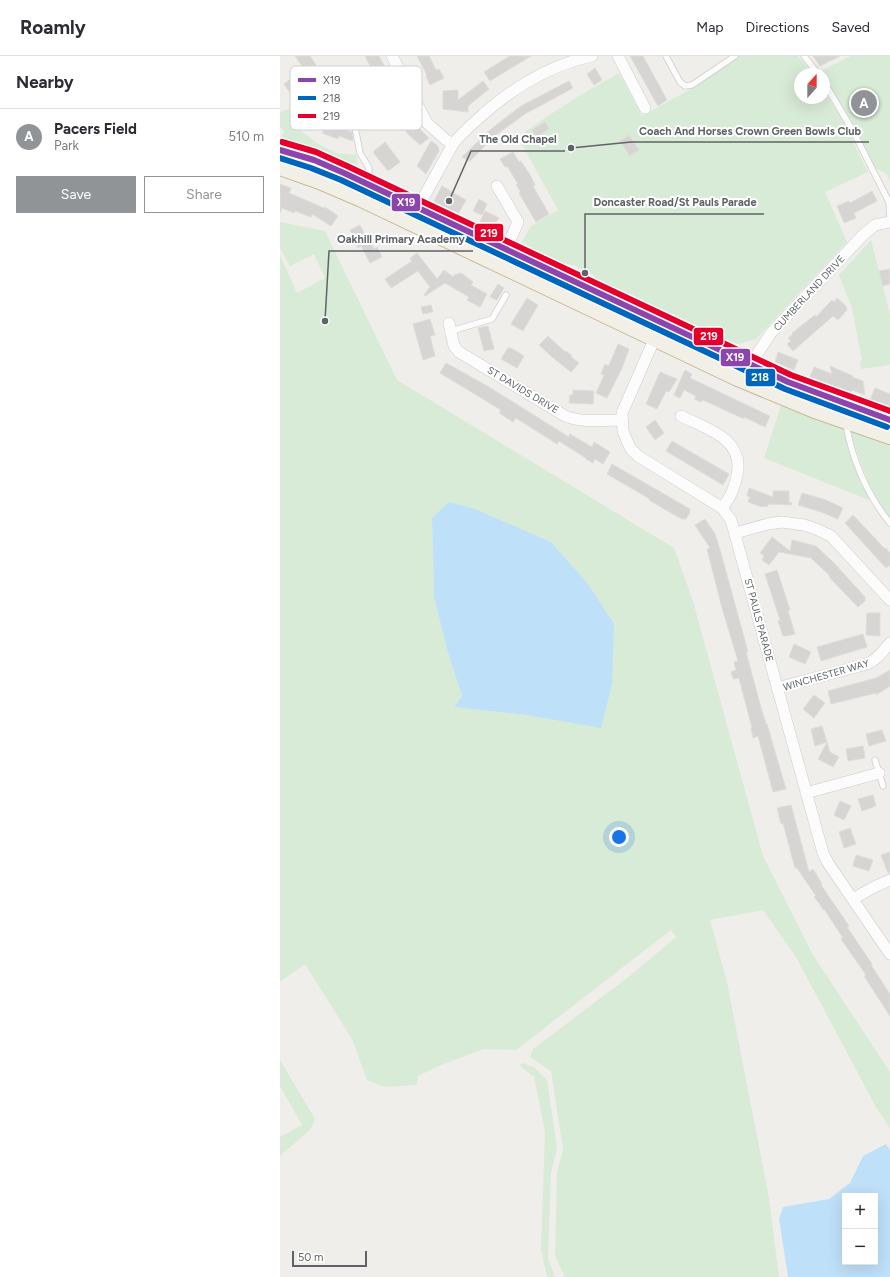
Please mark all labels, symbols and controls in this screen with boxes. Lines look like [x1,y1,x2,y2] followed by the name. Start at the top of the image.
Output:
[20,16,86,39] text: Roamly
[696,19,724,36] text: Map
[746,19,809,36] text: Directions
[831,19,870,36] text: Saved
[290,66,422,130] legend
[794,68,830,104] north arrow
[16,72,74,92] text: Nearby
[323,74,341,87] text: X19
[851,88,877,118] pin: A
[323,92,341,105] text: 218
[323,110,340,123] text: 219
[631,119,869,142] callout: Coach And Horses Crown Green Bowls Club
[54,120,137,138] text: Pacers Field
[639,125,861,138] text: Coach And Horses Crown Green Bowls Club
[471,128,565,151] callout: The Old Chapel
[24,129,34,144] text: A
[229,129,264,144] text: 510 m
[479,133,557,146] text: The Old Chapel
[54,138,79,153] text: Park
[16,176,136,213] button: Save
[144,176,264,213] button: Share
[585,191,764,214] callout: Doncaster Road/St Pauls Parade
[391,193,421,212] line badge: X19
[397,196,415,209] text: X19
[593,196,757,209] text: Doncaster Road/St Pauls Parade
[474,223,504,242] line badge: 219
[480,227,498,240] text: 219
[329,228,473,251] callout: Oakhill Primary Academy
[337,233,466,246] text: Oakhill Primary Academy
[771,252,847,334] street label: CUMBERLAND DRIVE
[693,327,724,346] line badge: 219
[700,330,718,343] text: 219
[720,348,751,367] line badge: X19
[726,351,744,364] text: X19
[485,364,561,417] street label: ST DAVIDS DRIVE
[745,368,776,387] line badge: 218
[751,371,769,384] text: 218
[742,577,776,663] street label: ST PAULS PARADE
[781,656,871,694] street label: WINCHESTER WAY
[609,827,629,847] your location
[842,1193,878,1265] map controls
[842,1193,878,1229] button: +
[842,1229,878,1265] button: −
[292,1249,367,1268] scale bar
[298,1251,323,1264] text: 50 m

